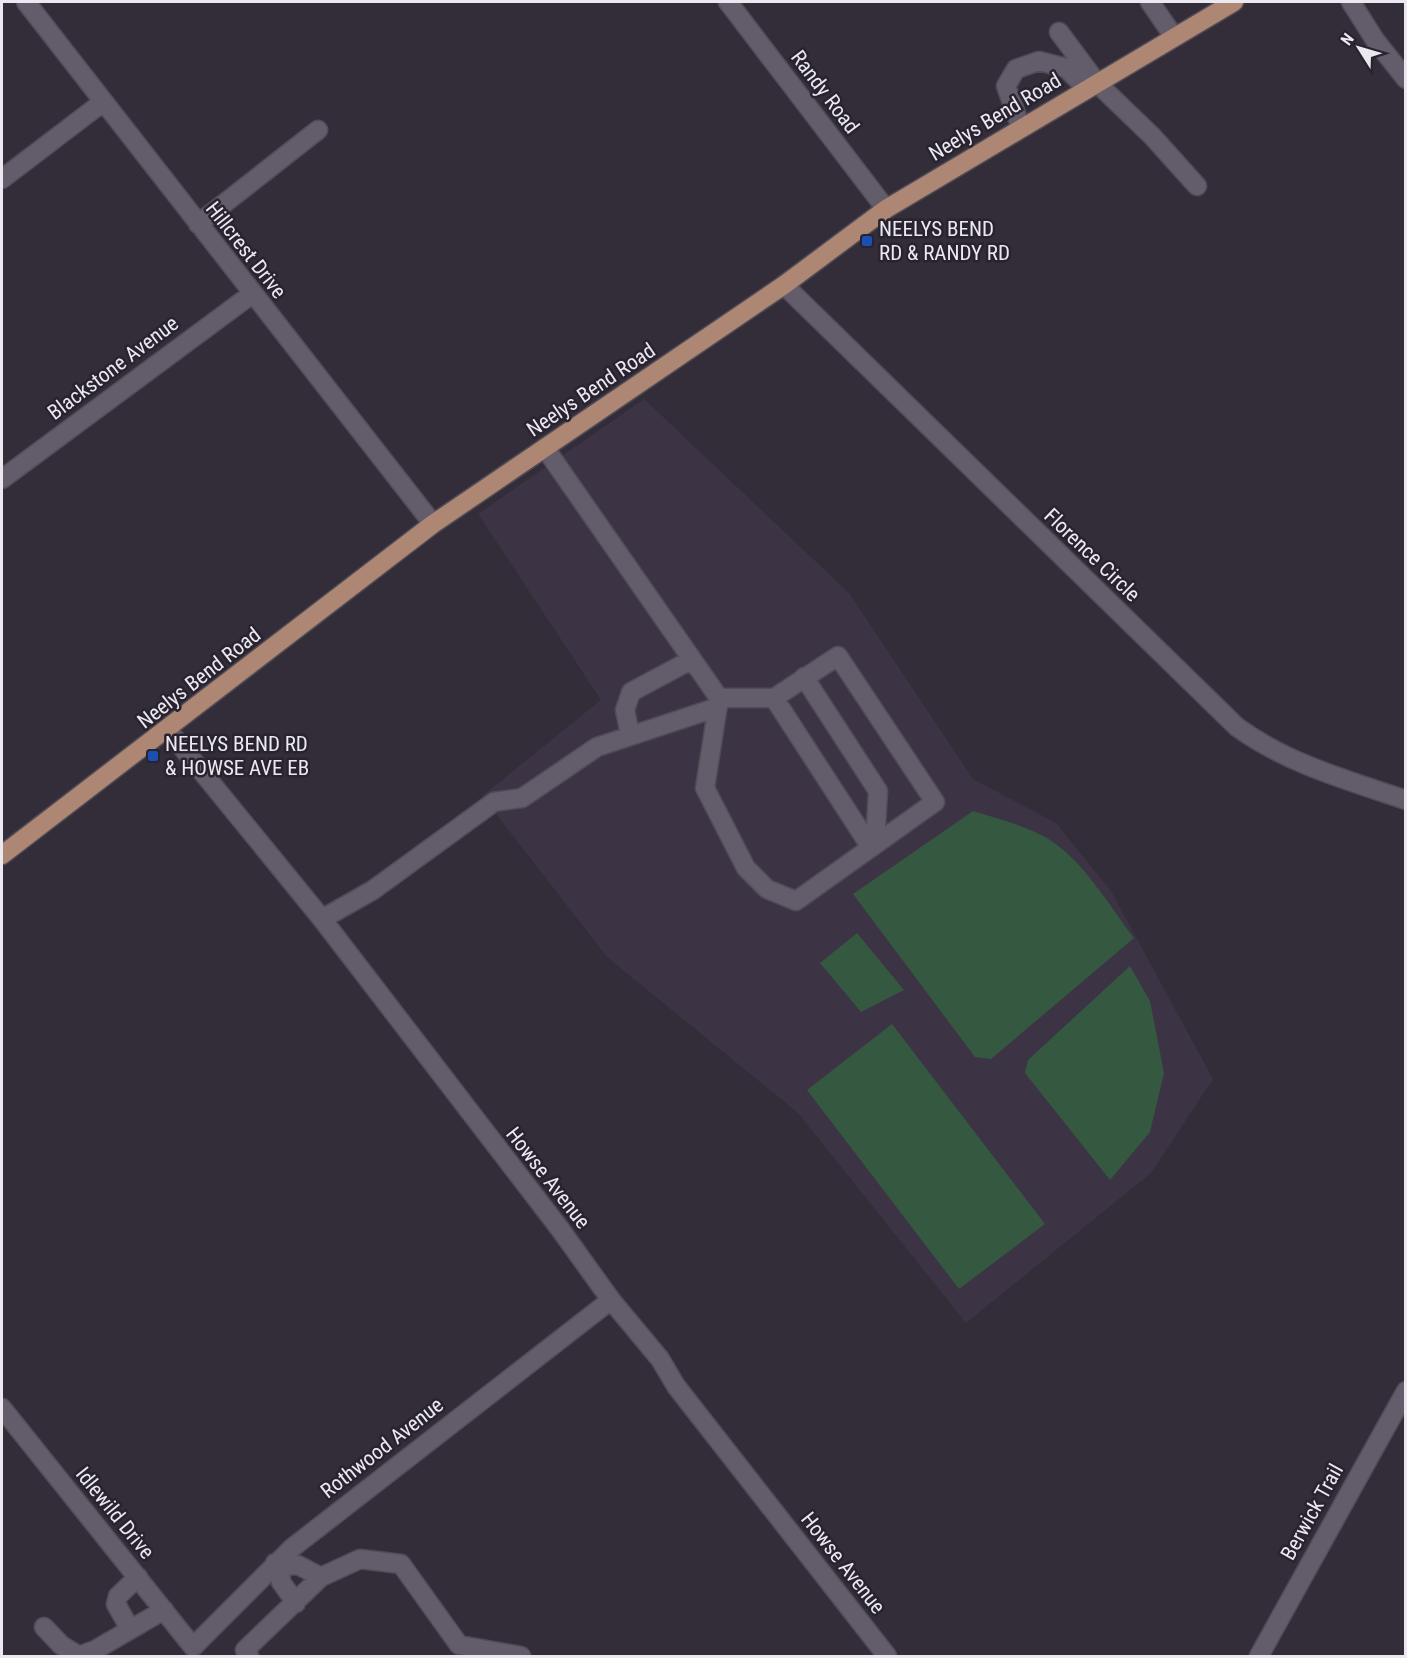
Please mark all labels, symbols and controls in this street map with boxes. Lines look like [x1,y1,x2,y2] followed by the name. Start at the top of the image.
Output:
[1329,18,1389,78] north arrow
[1337,30,1358,49] text: N
[786,46,864,138] street label: Randy Road
[925,68,1065,166] street label: Neelys Bend Road
[201,197,291,303] street label: Hillcrest Drive
[879,217,1010,265] place label: NEELYS BEND RD & RANDY RD
[860,234,874,248] marker: NEELYS BEND RD & RANDY RD
[43,311,183,425] street label: Blackstone Avenue
[522,338,660,442] street label: Neelys Bend Road
[1039,504,1145,607] street label: Florence Circle
[133,623,265,733] street label: Neelys Bend Road
[165,732,309,780] place label: NEELYS BEND RD & HOWSE AVE EB
[146,749,160,763] marker: NEELYS BEND RD & HOWSE AVE EB
[501,1123,595,1234] street label: Howse Avenue
[316,1393,448,1503] street label: Rothwood Avenue
[1276,1460,1348,1564] street label: Berwick Trail
[71,1462,159,1564] street label: Idlewild Drive
[796,1508,890,1619] street label: Howse Avenue

